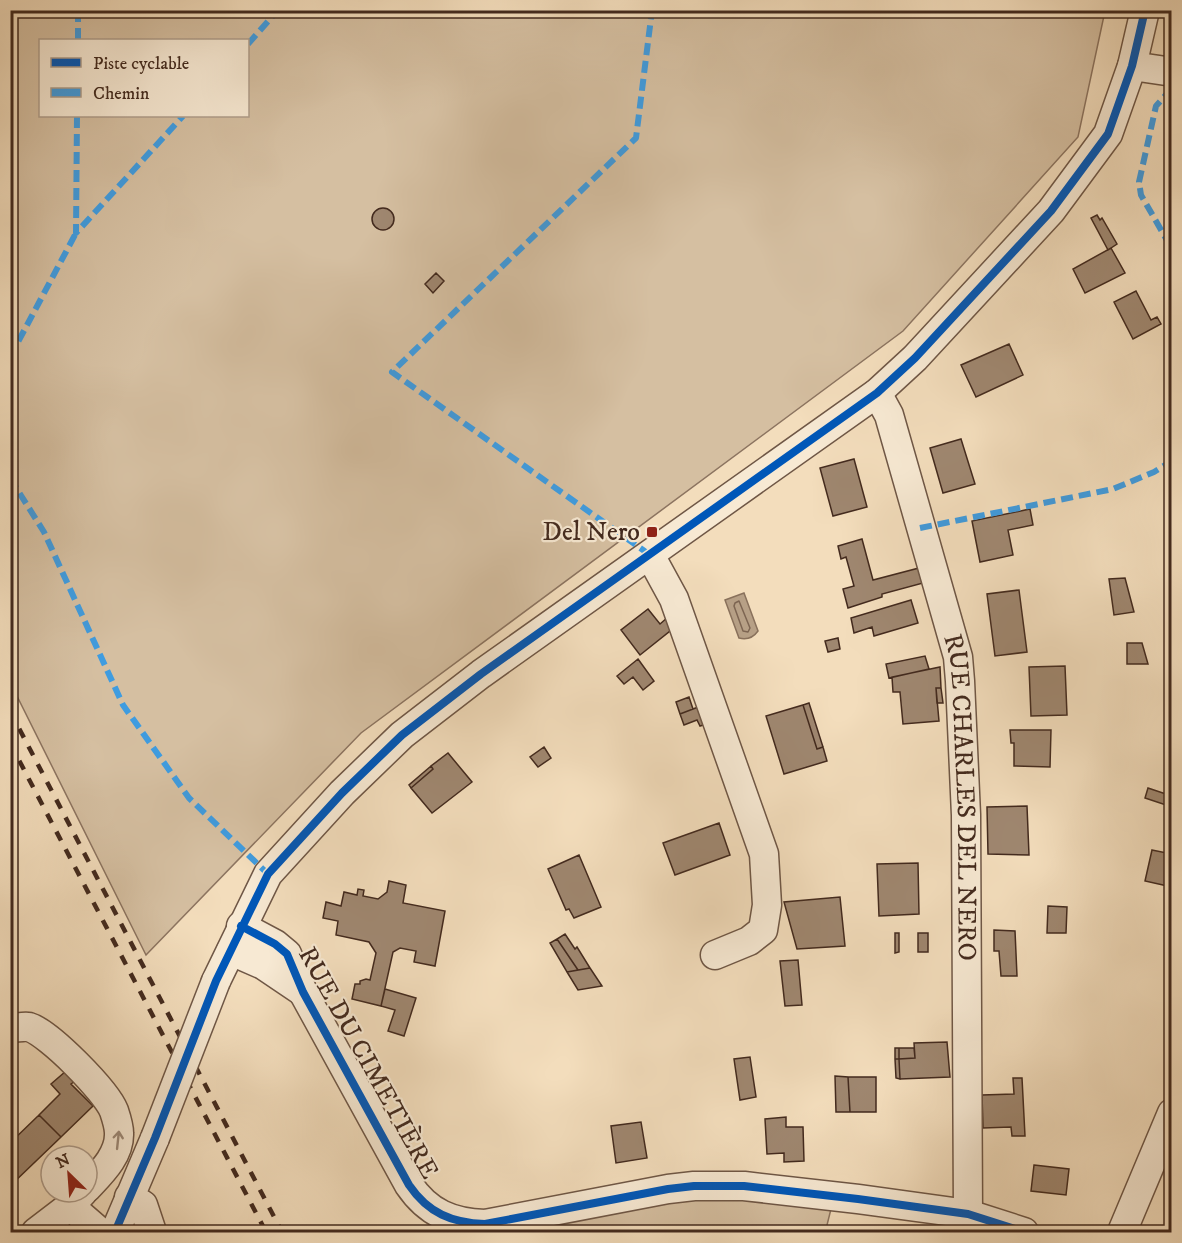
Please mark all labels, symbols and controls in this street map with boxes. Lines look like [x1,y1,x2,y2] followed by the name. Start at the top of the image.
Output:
[39,39,249,117] legend
[93,53,189,75] text: Piste cyclable
[93,83,150,105] text: Chemin
[543,516,640,549] place label: Del Nero
[645,525,659,539] marker: Del Nero
[936,630,983,961] street label: RUE CHARLES DEL NERO
[290,941,446,1185] street label: RUE DU CIMETIÈRE
[113,1130,124,1150] one-way arrow
[39,1144,99,1204] north arrow
[53,1149,73,1173] text: N

